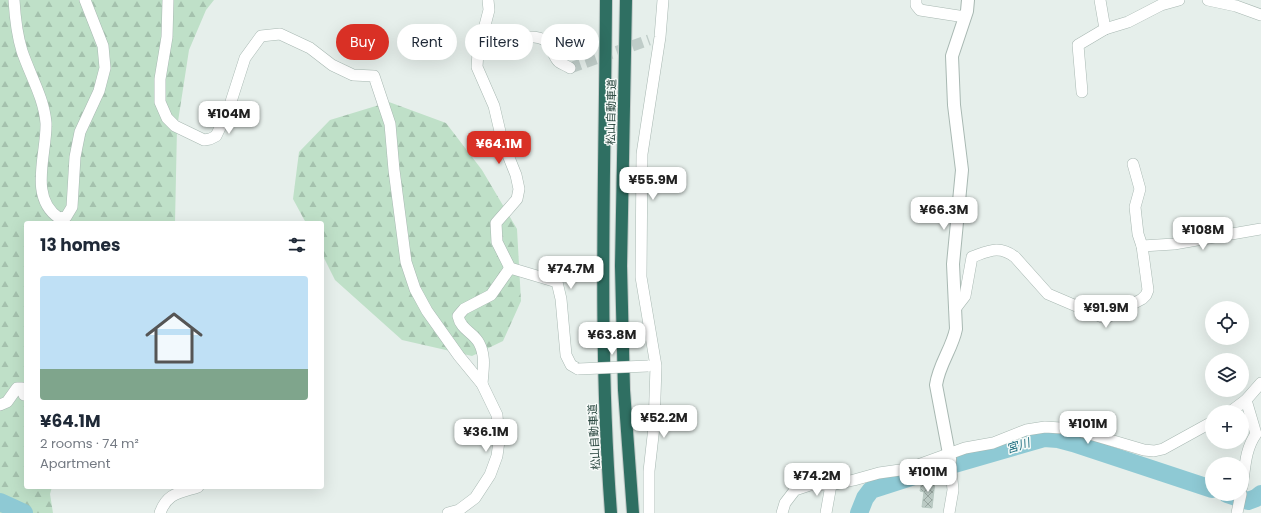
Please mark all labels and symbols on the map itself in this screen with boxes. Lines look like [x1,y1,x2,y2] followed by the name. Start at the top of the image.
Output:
[602,79,620,145] street label: 松山自動車道
[201,101,257,135] pin: ¥104M
[466,131,532,165] pin: ¥64.1M
[620,167,686,201] pin: ¥55.9M
[911,197,977,231] pin: ¥66.3M
[1175,217,1231,251] pin: ¥108M
[538,256,604,290] pin: ¥74.7M
[1073,295,1139,329] pin: ¥91.9M
[579,322,645,356] pin: ¥63.8M
[584,404,604,470] street label: 松山自動車道
[631,405,697,439] pin: ¥52.2M
[1060,411,1116,445] pin: ¥101M
[453,419,519,453] pin: ¥36.1M
[1004,433,1034,457] water label: 宮川
[900,459,956,493] pin: ¥101M
[784,463,850,497] pin: ¥74.2M

